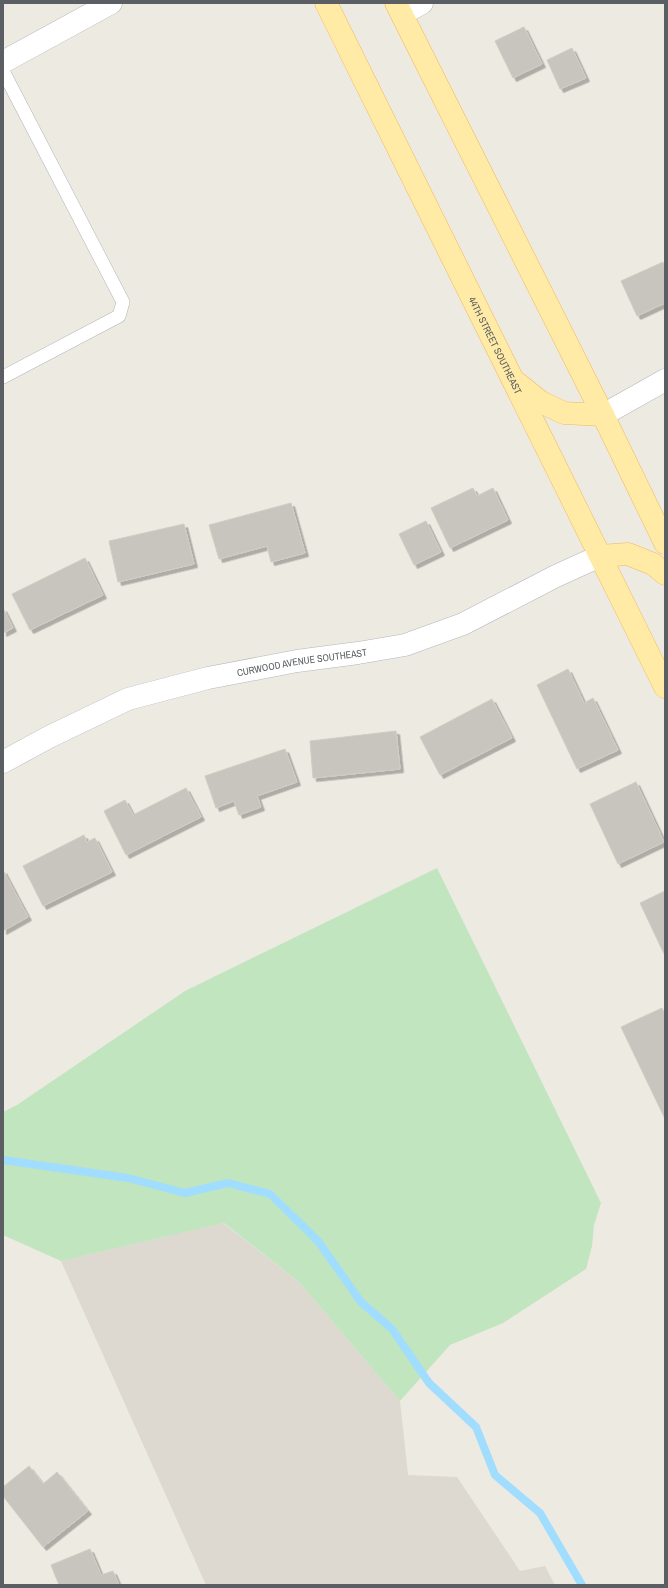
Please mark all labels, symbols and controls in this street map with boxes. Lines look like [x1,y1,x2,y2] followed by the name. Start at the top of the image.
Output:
[466,295,525,396] street label: 44TH STREET SOUTHEAST
[236,646,368,679] street label: CURWOOD AVENUE SOUTHEAST

